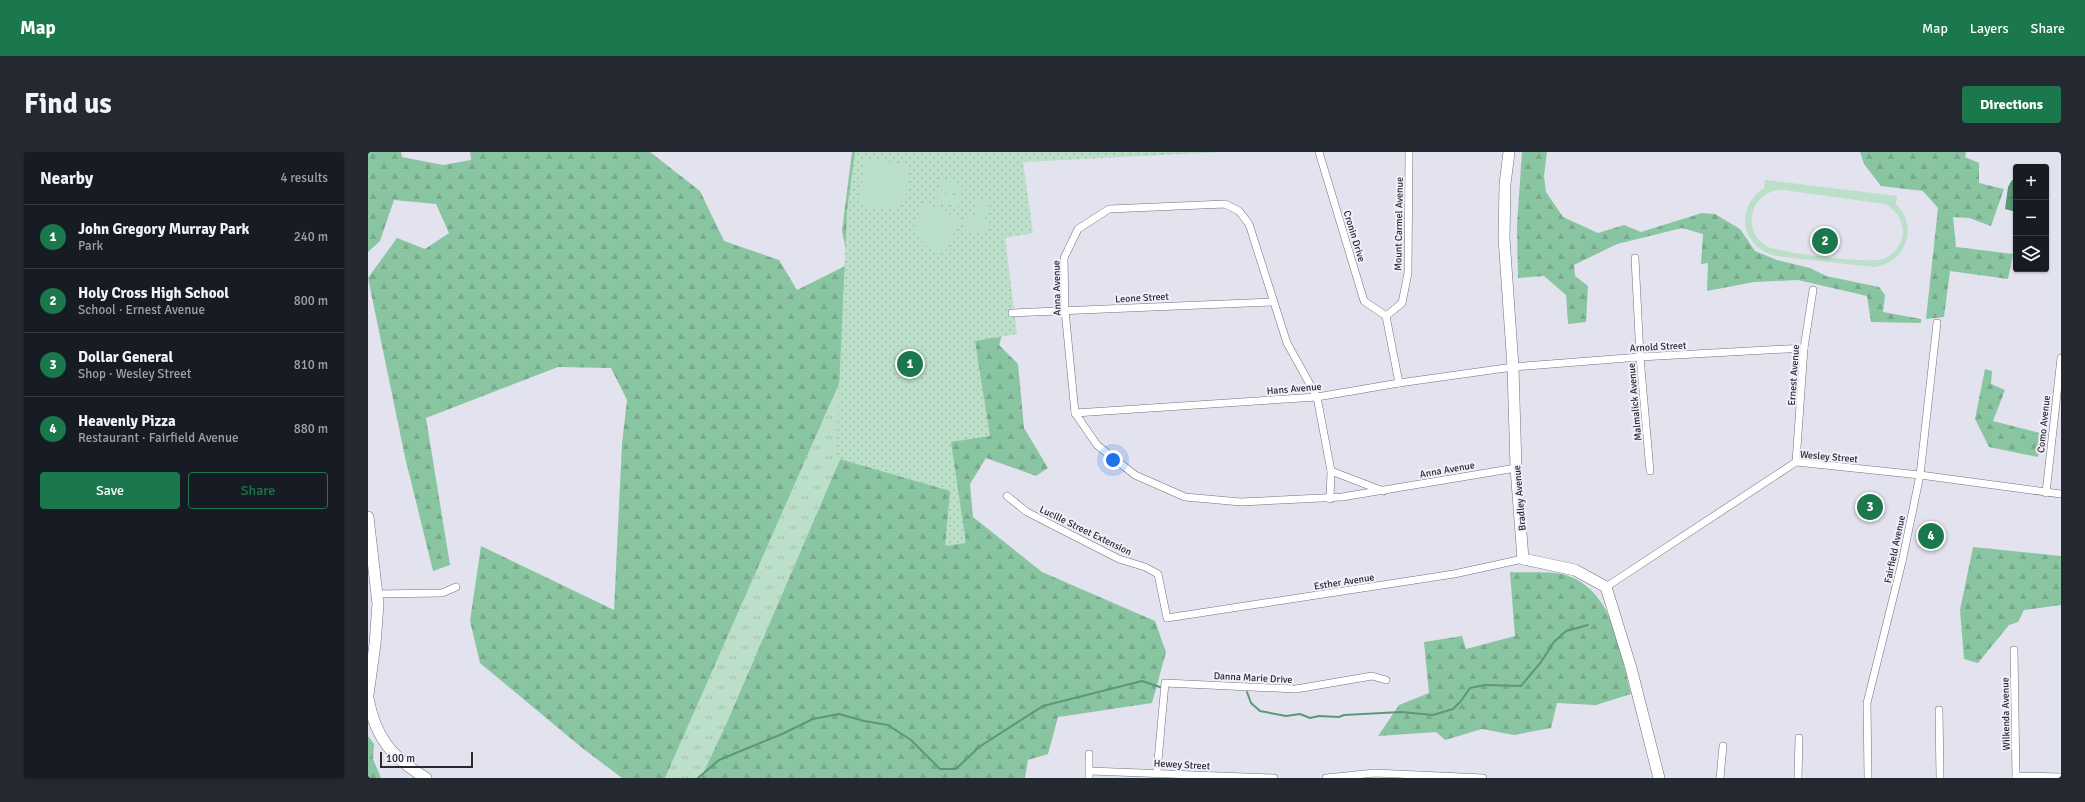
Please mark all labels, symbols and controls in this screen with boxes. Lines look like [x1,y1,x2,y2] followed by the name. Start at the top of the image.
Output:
[20,16,56,40] text: Map
[1922,20,1948,37] text: Map
[1970,20,2009,37] text: Layers
[2031,20,2065,37] text: Share
[1962,86,2061,123] button: Directions
[24,87,112,121] text: Find us
[2013,164,2049,272] map controls
[2013,164,2049,200] button: +
[40,168,93,189] text: Nearby
[280,170,328,186] text: 4 results
[1392,177,1406,271] street label: Mount Carmel Avenue
[2013,200,2049,236] button: −
[1341,209,1368,263] street label: Cronin Drive
[78,220,249,238] text: John Gregory Murray Park
[1812,226,1838,256] pin: 2
[49,229,57,245] text: 1
[294,229,328,245] text: 240 m
[2013,236,2049,272] button: layers
[78,238,103,254] text: Park
[1051,260,1063,316] street label: Anna Avenue
[78,284,229,302] text: Holy Cross High School
[1115,291,1170,305] street label: Leone Street
[49,293,57,309] text: 2
[294,293,328,309] text: 800 m
[78,302,205,318] text: School · Ernest Avenue
[1629,339,1687,354] street label: Arnold Street
[1786,344,1802,406] street label: Ernest Avenue
[78,348,173,366] text: Dollar General
[897,349,923,379] pin: 1
[49,357,57,373] text: 3
[294,357,328,373] text: 810 m
[1626,363,1644,441] street label: Malmalick Avenue
[78,366,191,382] text: Shop · Wesley Street
[1266,381,1322,397] street label: Hans Avenue
[2035,395,2053,453] street label: Como Avenue
[78,412,176,430] text: Heavenly Pizza
[49,421,57,437] text: 4
[294,421,328,437] text: 880 m
[78,430,239,446] text: Restaurant · Fairfield Avenue
[1799,448,1859,466] street label: Wesley Street
[1103,450,1123,470] your location
[1419,459,1476,481] street label: Anna Avenue
[1511,465,1529,531] street label: Bradley Avenue
[40,472,180,509] button: Save
[188,472,328,509] button: Share
[1857,492,1883,522] pin: 3
[1038,503,1134,558] street label: Lucille Street Extension
[1882,514,1908,584] street label: Fairfield Avenue
[1918,521,1944,551] pin: 4
[1313,571,1375,593] street label: Esther Avenue
[1213,670,1293,686] street label: Danna Marie Drive
[1999,677,2013,751] street label: Wilkenda Avenue
[380,750,473,769] scale bar
[386,752,415,765] text: 100 m
[1153,758,1211,772] street label: Hewey Street

